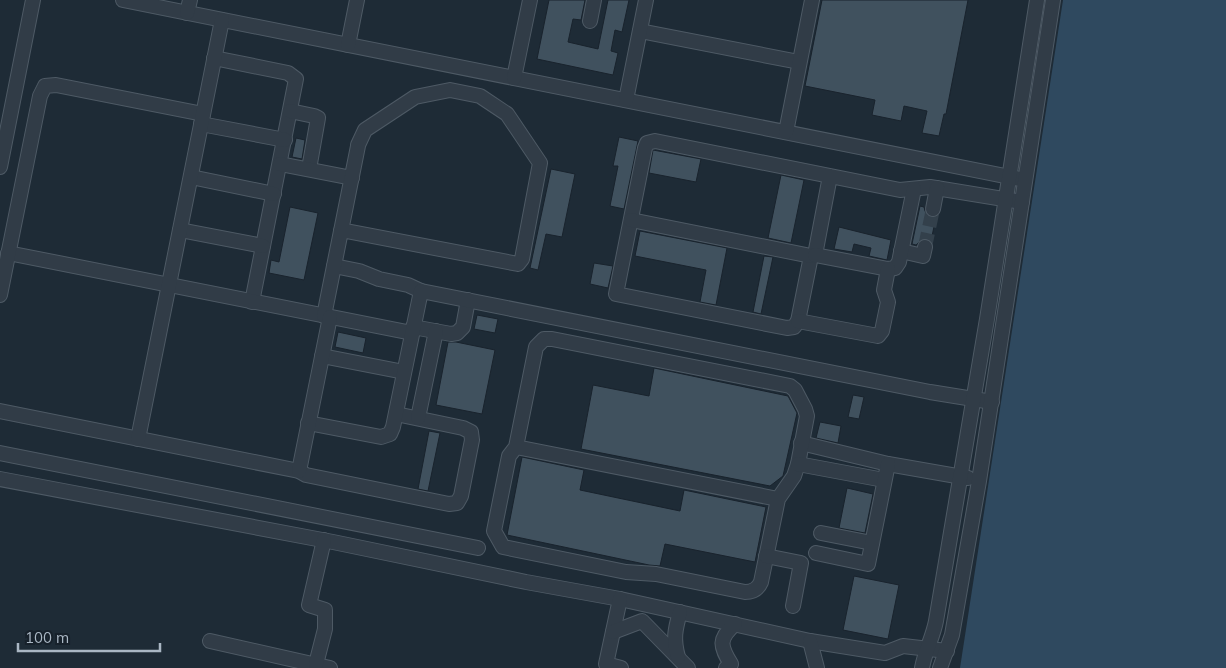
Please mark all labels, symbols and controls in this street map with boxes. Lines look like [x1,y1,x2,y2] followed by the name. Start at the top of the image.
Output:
[18,620,160,652] scale bar
[25,628,69,647] text: 100 m

